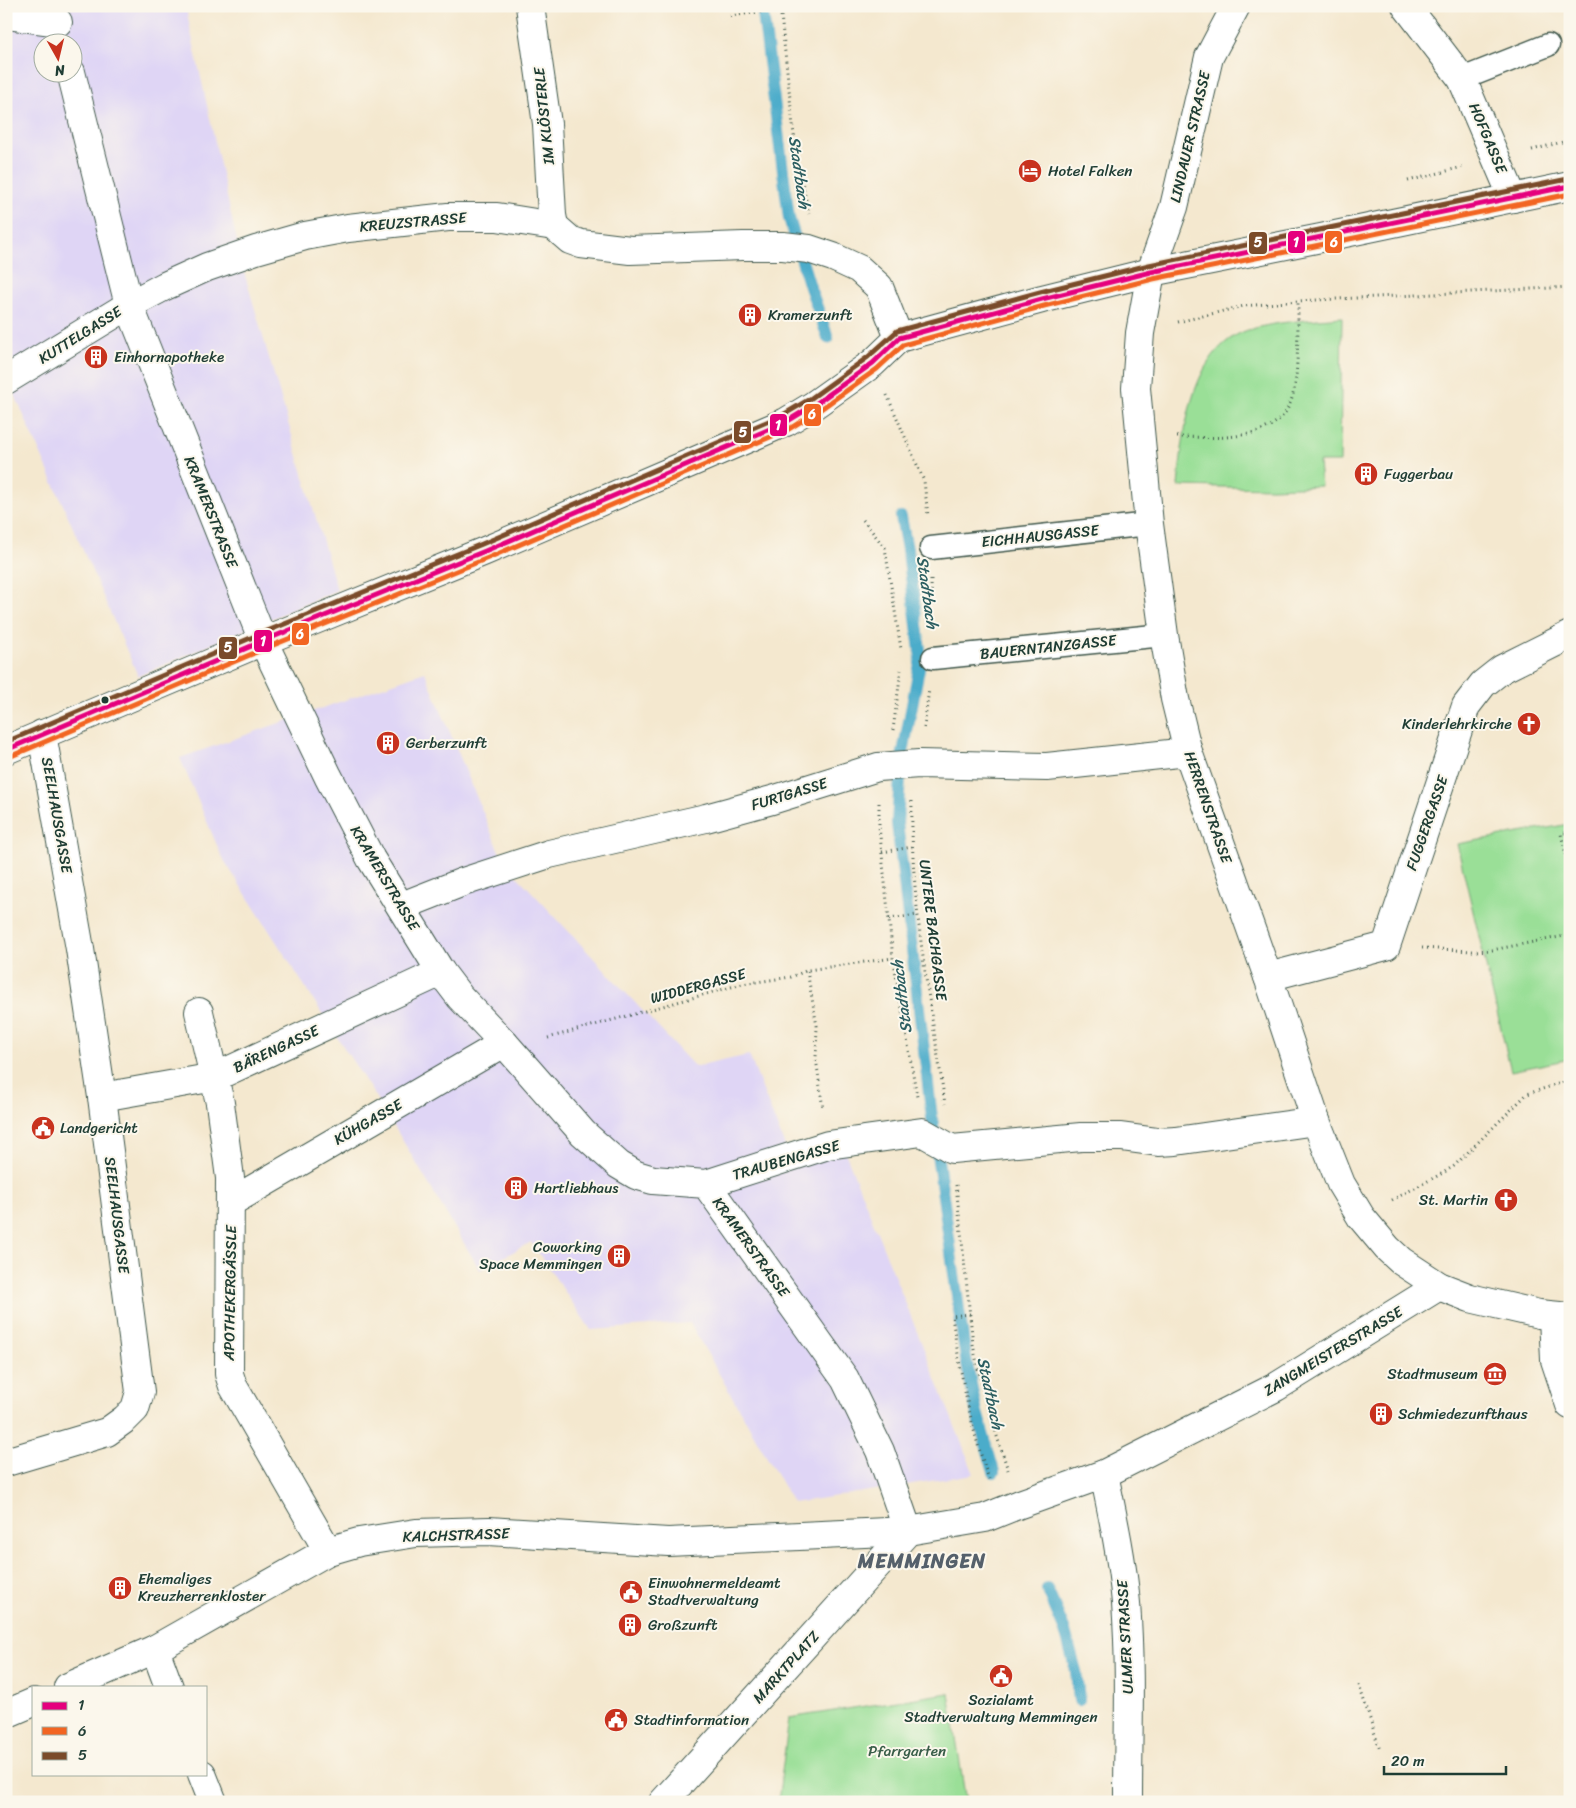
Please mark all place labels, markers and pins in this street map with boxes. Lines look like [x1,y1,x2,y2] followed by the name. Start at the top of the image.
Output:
[1017,158,1043,184] hotel icon: Hotel Falken
[1048,158,1132,184] place label: Hotel Falken
[737,302,763,328] building icon: Kramerzunft
[768,302,852,328] place label: Kramerzunft
[83,344,109,370] building icon: Einhornapotheke
[114,344,224,370] place label: Einhornapotheke
[1353,461,1379,487] building icon: Fuggerbau
[1384,461,1453,487] place label: Fuggerbau
[100,695,110,705] unlabelled marker
[1402,711,1512,737] place label: Kinderlehrkirche
[1516,711,1542,737] church icon: Kinderlehrkirche
[375,730,401,756] building icon: Gerberzunft
[406,730,487,756] place label: Gerberzunft
[30,1115,56,1141] public building icon: Landgericht
[60,1115,138,1141] place label: Landgericht
[503,1175,529,1201] building icon: Hartliebhaus
[534,1175,619,1201] place label: Hartliebhaus
[1419,1187,1488,1213] place label: St. Martin
[1493,1187,1519,1213] church icon: St. Martin
[479,1234,602,1277] place label: Coworking Space Memmingen
[606,1243,632,1269] building icon: Coworking Space Memmingen
[1387,1361,1478,1387] place label: Stadtmuseum
[1482,1361,1508,1387] museum icon: Stadtmuseum
[1368,1401,1394,1427] building icon: Schmiedezunfthaus
[1398,1401,1528,1427] place label: Schmiedezunfthaus
[138,1566,266,1609] place label: Ehemaliges Kreuzherrenkloster
[648,1570,781,1613] place label: Einwohnermeldeamt Stadtverwaltung
[107,1575,133,1601] building icon: Ehemaliges Kreuzherrenkloster
[618,1579,644,1605] public building icon: Einwohnermeldeamt Stadtverwaltung
[617,1612,643,1638] building icon: Großzunft
[648,1612,718,1638] place label: Großzunft
[988,1663,1014,1689] public building icon: Sozialamt Stadtverwaltung Memmingen
[904,1687,1098,1730] place label: Sozialamt Stadtverwaltung Memmingen
[603,1707,629,1733] public building icon: Stadtinformation
[634,1707,749,1733] place label: Stadtinformation

